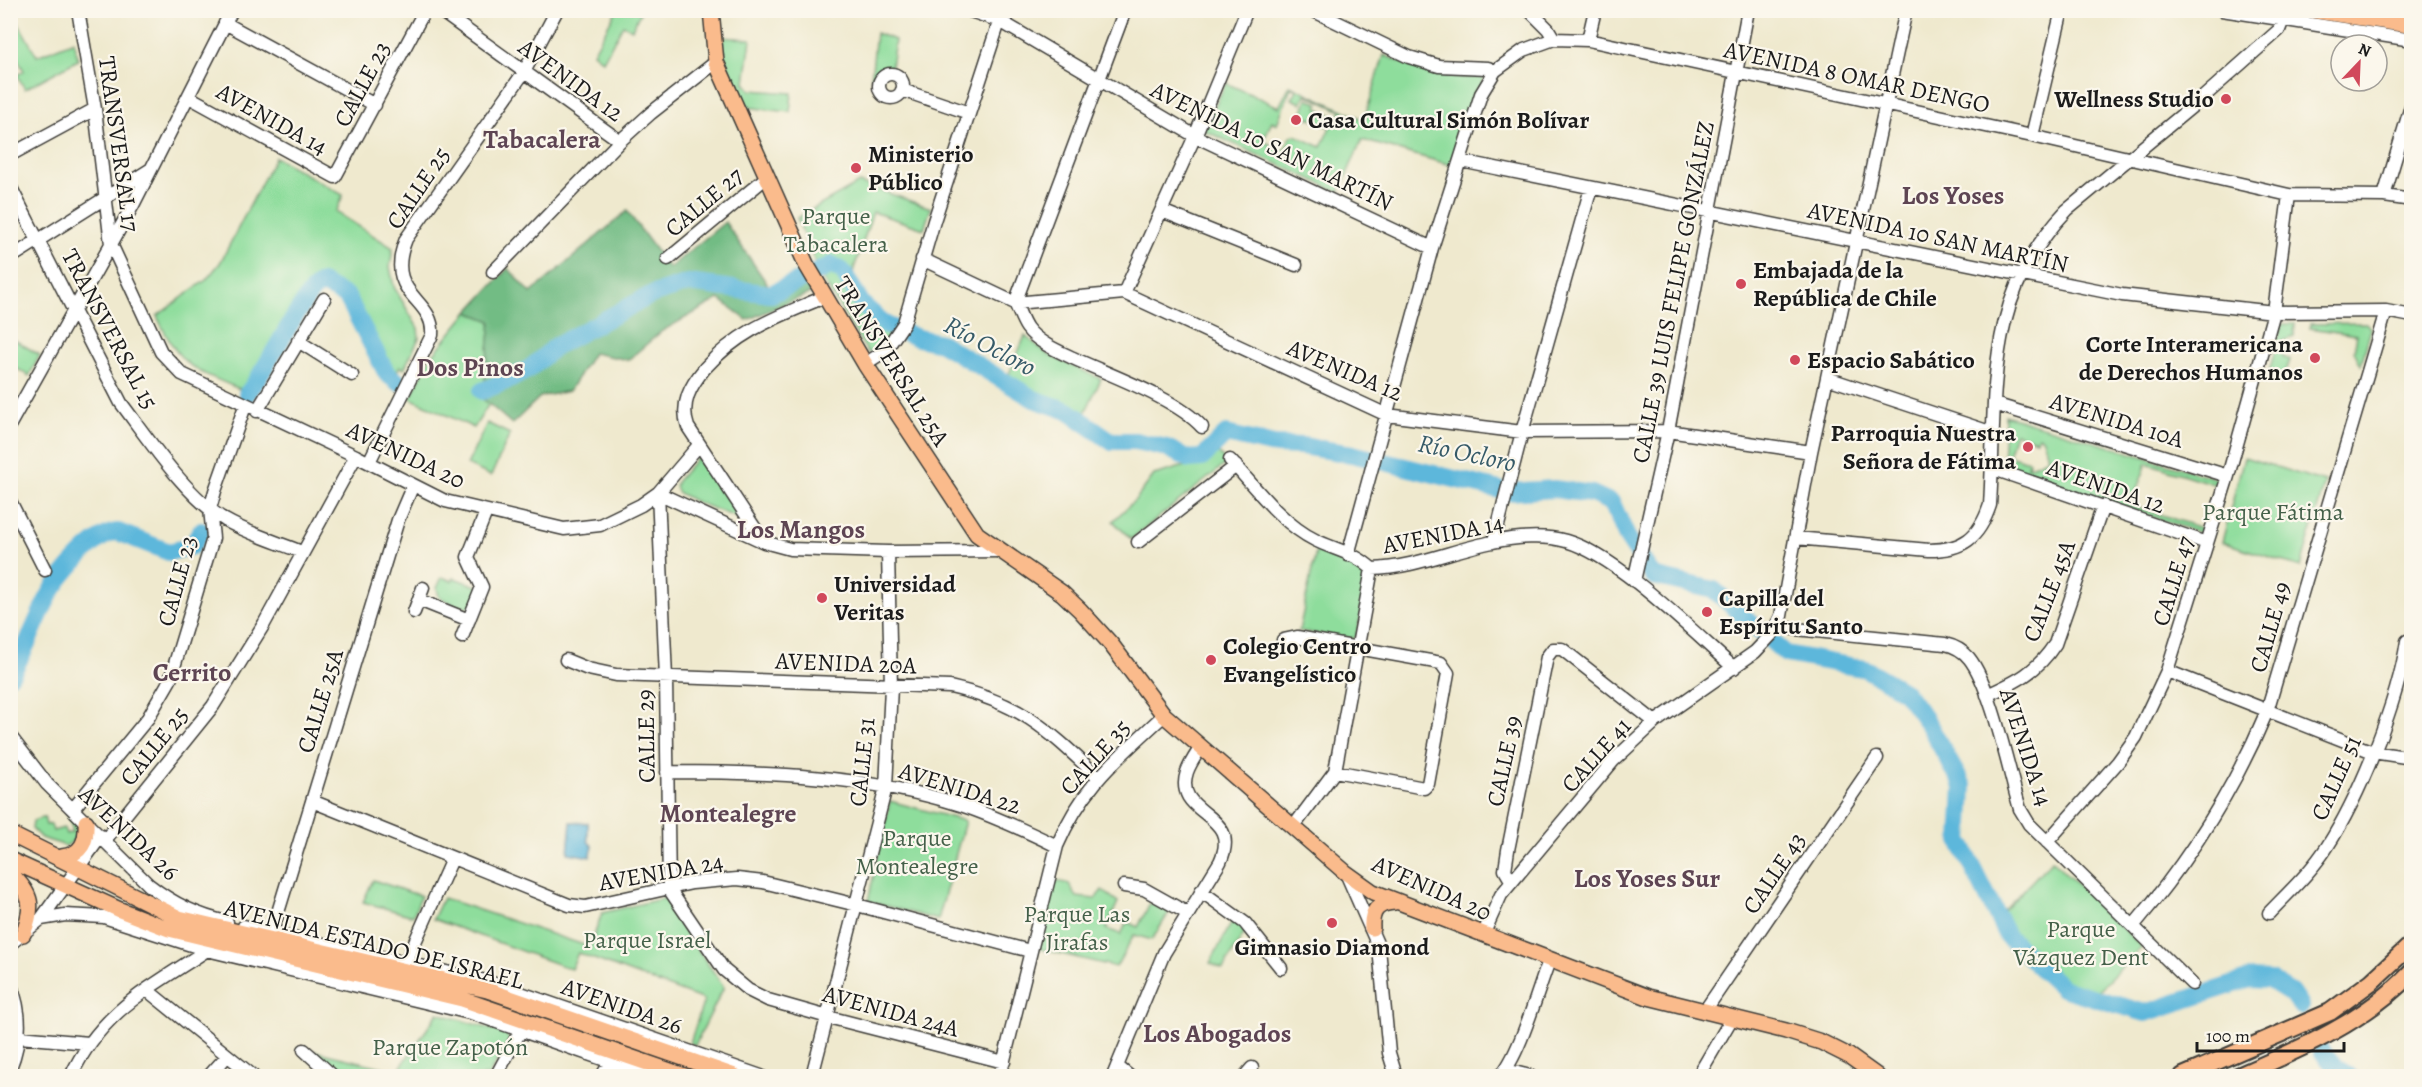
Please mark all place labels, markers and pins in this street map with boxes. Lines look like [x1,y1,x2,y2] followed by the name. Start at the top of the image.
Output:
[2053,83,2214,115] place label: Wellness Studio
[2219,92,2233,106] marker: Wellness Studio
[1308,104,1589,136] place label: Casa Cultural Simón Bolívar
[1289,113,1303,127] marker: Casa Cultural Simón Bolívar
[868,138,974,198] place label: Ministerio Público
[849,161,863,175] marker: Ministerio Público
[1753,254,1937,314] place label: Embajada de la República de Chile
[1734,277,1748,291] marker: Embajada de la República de Chile
[2079,328,2303,388] place label: Corte Interamericana de Derechos Humanos
[1807,344,1975,376] place label: Espacio Sabático
[2308,351,2322,365] marker: Corte Interamericana de Derechos Humanos
[1788,353,1802,367] marker: Espacio Sabático
[1830,417,2016,477] place label: Parroquia Nuestra Señora de Fátima
[2021,440,2035,454] marker: Parroquia Nuestra Señora de Fátima
[833,568,956,628] place label: Universidad Veritas
[1719,582,1863,642] place label: Capilla del Espíritu Santo
[815,591,829,605] marker: Universidad Veritas
[1700,605,1714,619] marker: Capilla del Espíritu Santo
[1223,630,1372,690] place label: Colegio Centro Evangelístico
[1204,653,1218,667] marker: Colegio Centro Evangelístico
[1325,916,1339,930] marker: Gimnasio Diamond
[1235,931,1430,963] place label: Gimnasio Diamond

